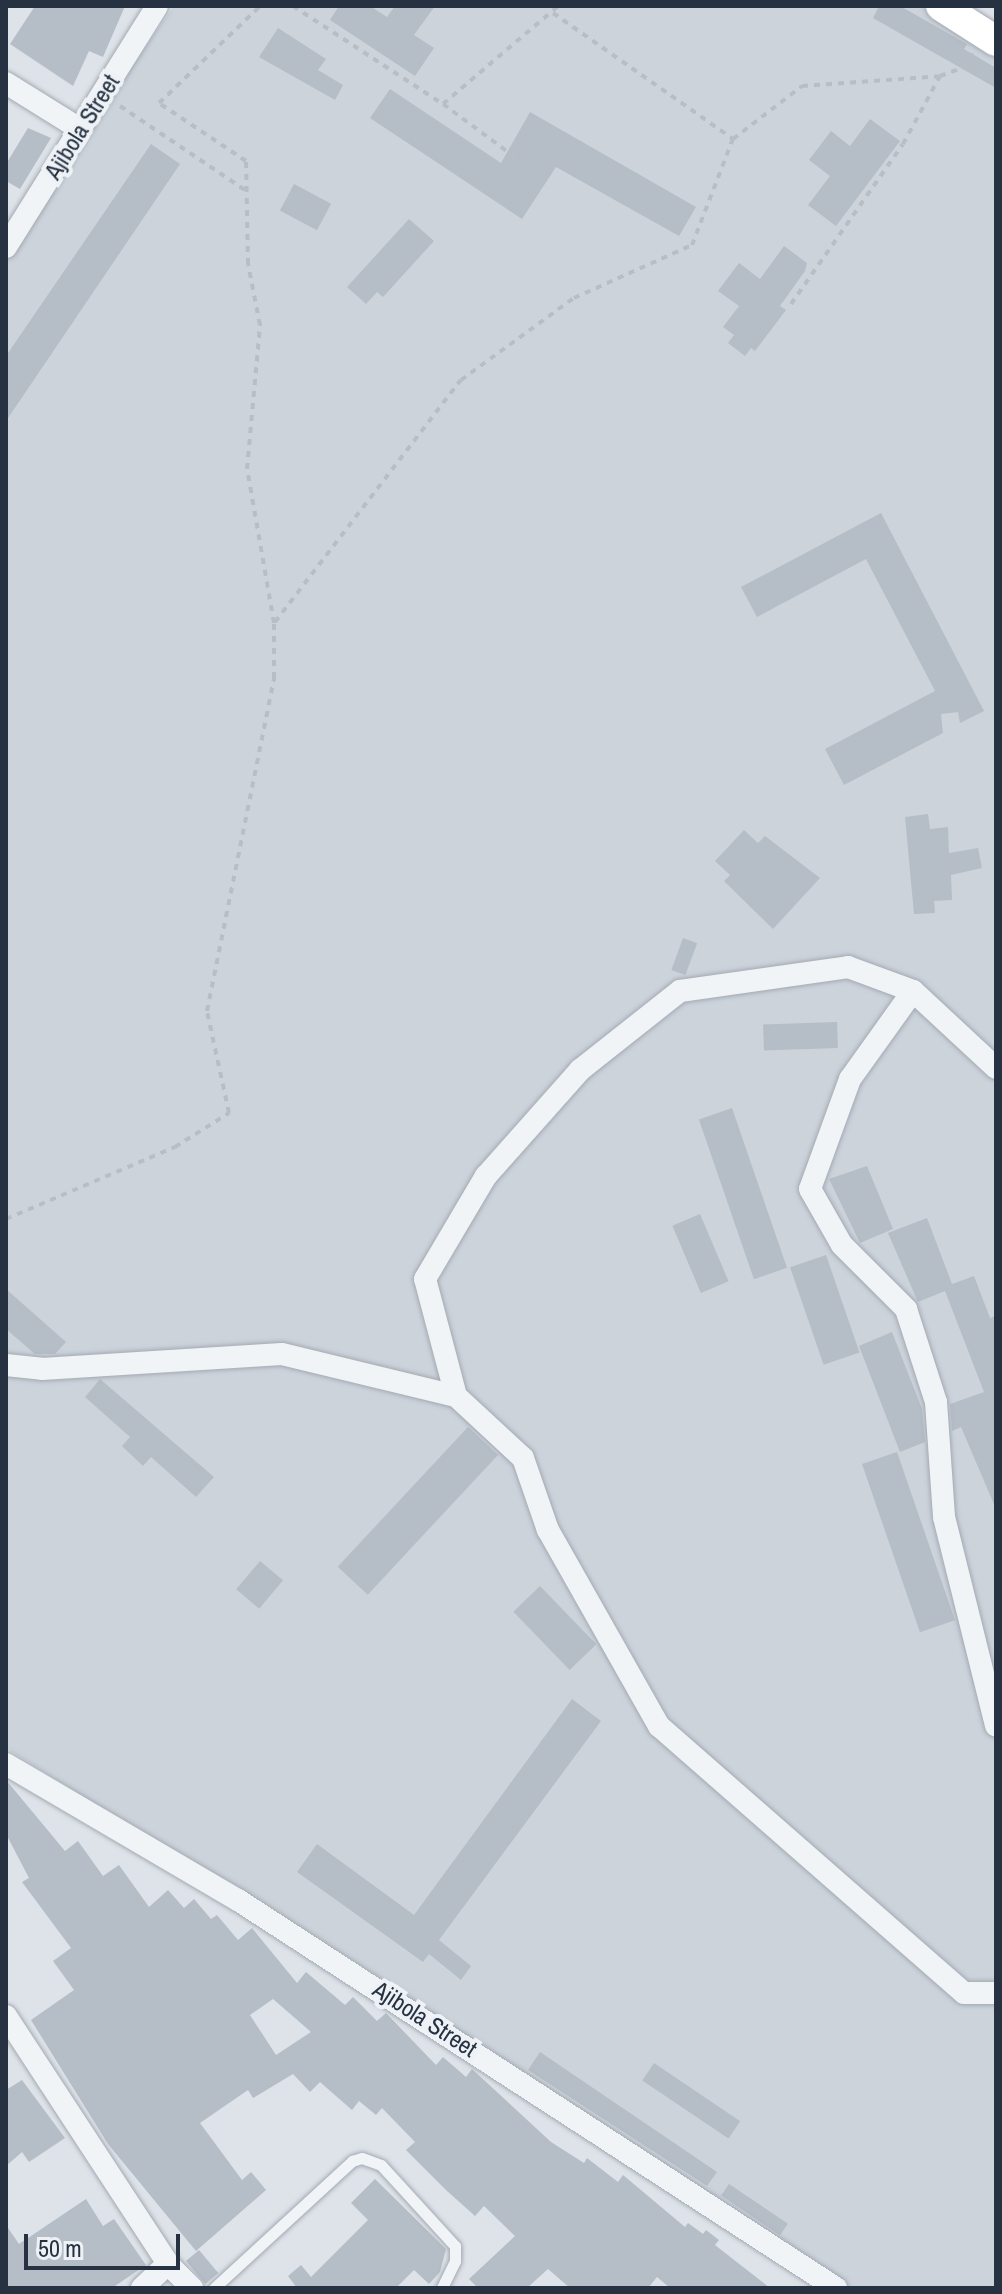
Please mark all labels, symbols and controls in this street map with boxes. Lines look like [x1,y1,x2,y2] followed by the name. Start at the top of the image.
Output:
[38,69,126,185] street label: Ajibola Street
[368,1975,482,2063] street label: Ajibola Street
[28,2218,184,2268] scale bar
[38,2232,82,2264] text: 50 m

